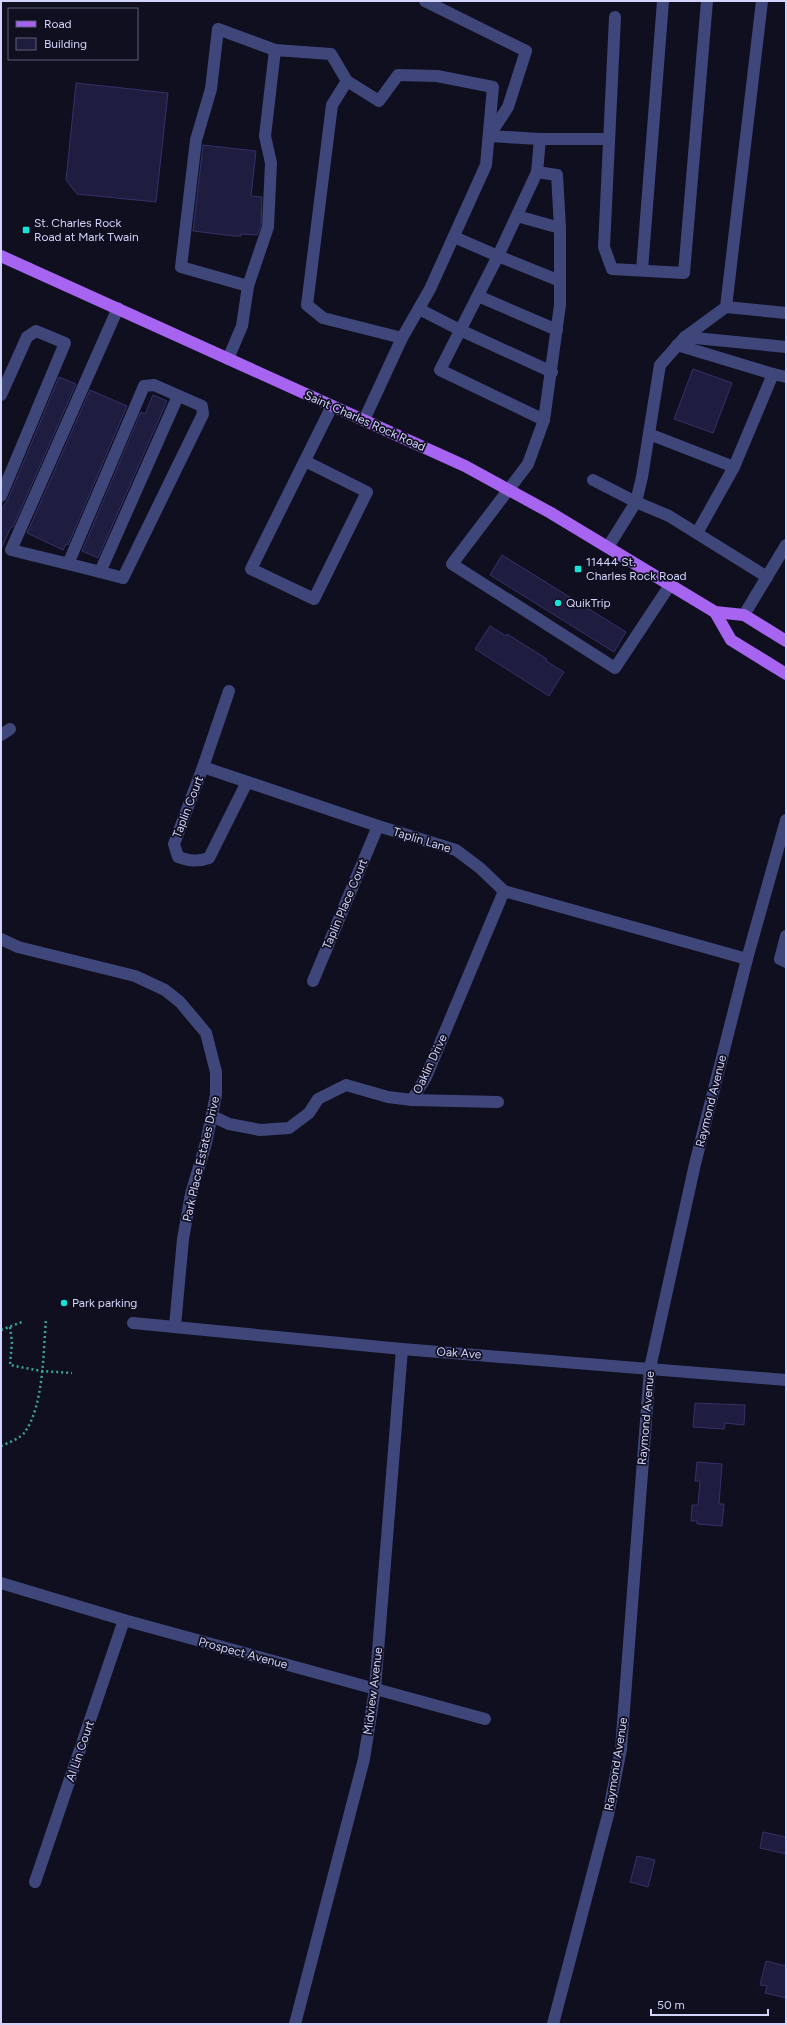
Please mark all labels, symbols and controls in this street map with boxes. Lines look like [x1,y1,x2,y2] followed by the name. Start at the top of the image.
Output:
[8,8,138,60] legend
[44,17,72,31] text: Road
[44,37,87,51] text: Building
[34,216,139,244] place label: St. Charles Rock Road at Mark Twain
[21,225,31,235] marker: St. Charles Rock Road at Mark Twain
[302,388,428,454] street label: Saint Charles Rock Road
[586,555,687,583] place label: 11444 St. Charles Rock Road
[573,564,583,574] marker: 11444 St. Charles Rock Road
[566,596,611,610] place label: QuikTrip
[553,598,563,608] marker: QuikTrip
[170,774,206,840] street label: Taplin Court
[391,825,453,856] street label: Taplin Lane
[320,856,371,951] street label: Taplin Place Court
[410,1032,450,1096] street label: Oaklin Drive
[693,1053,729,1148] street label: Raymond Avenue
[180,1095,222,1223] street label: Park Place Estates Drive
[72,1296,137,1310] place label: Park parking
[59,1298,69,1308] marker: Park parking
[436,1344,482,1362] street label: Oak Ave
[635,1370,657,1466] street label: Raymond Avenue
[197,1634,290,1672] street label: Prospect Avenue
[361,1646,385,1736] street label: Midview Avenue
[602,1716,630,1812] street label: Raymond Avenue
[63,1718,97,1783] street label: Al Lin Court
[651,1991,768,2017] scale bar
[657,1998,685,2012] text: 50 m

